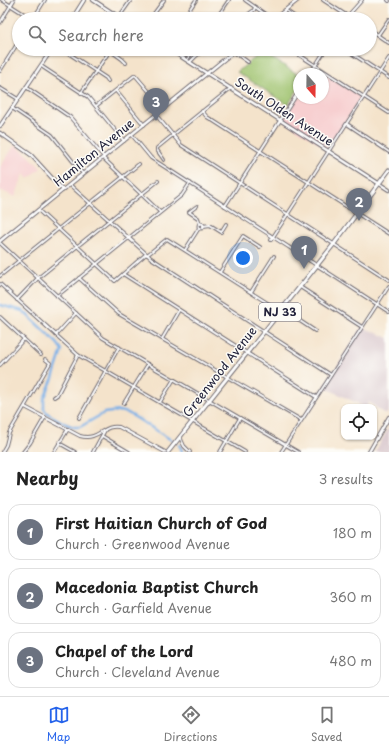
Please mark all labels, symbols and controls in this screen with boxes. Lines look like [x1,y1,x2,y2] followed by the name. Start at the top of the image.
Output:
[12,12,377,56] search box
[26,23,48,45] icon: search
[58,23,144,46] text: Search here
[293,68,329,104] north arrow
[232,73,337,150] street label: South Olden Avenue
[143,88,169,121] pin: 3
[49,114,138,190] street label: Hamilton Avenue
[346,188,372,221] pin: 2
[291,236,317,269] pin: 1
[233,248,253,268] your location
[259,303,301,321] road number: NJ 33
[178,322,261,420] street label: Greenwood Avenue
[341,404,377,440] map controls
[341,404,377,440] button: locate
[16,465,78,491] text: Nearby
[319,469,373,488] text: 3 results
[55,511,267,534] text: First Haitian Church of God
[27,523,33,542] text: 1
[333,523,372,542] text: 180 m
[55,534,230,553] text: Church · Greenwood Avenue
[55,575,259,598] text: Macedonia Baptist Church
[25,587,35,606] text: 2
[329,587,372,606] text: 360 m
[55,598,212,617] text: Church · Garfield Avenue
[55,639,193,662] text: Chapel of the Lord
[26,651,34,670] text: 3
[330,651,372,670] text: 480 m
[55,662,220,681] text: Church · Cleveland Avenue
[47,704,70,745] tab: Map
[164,704,217,745] tab: Directions
[311,704,342,745] tab: Saved

